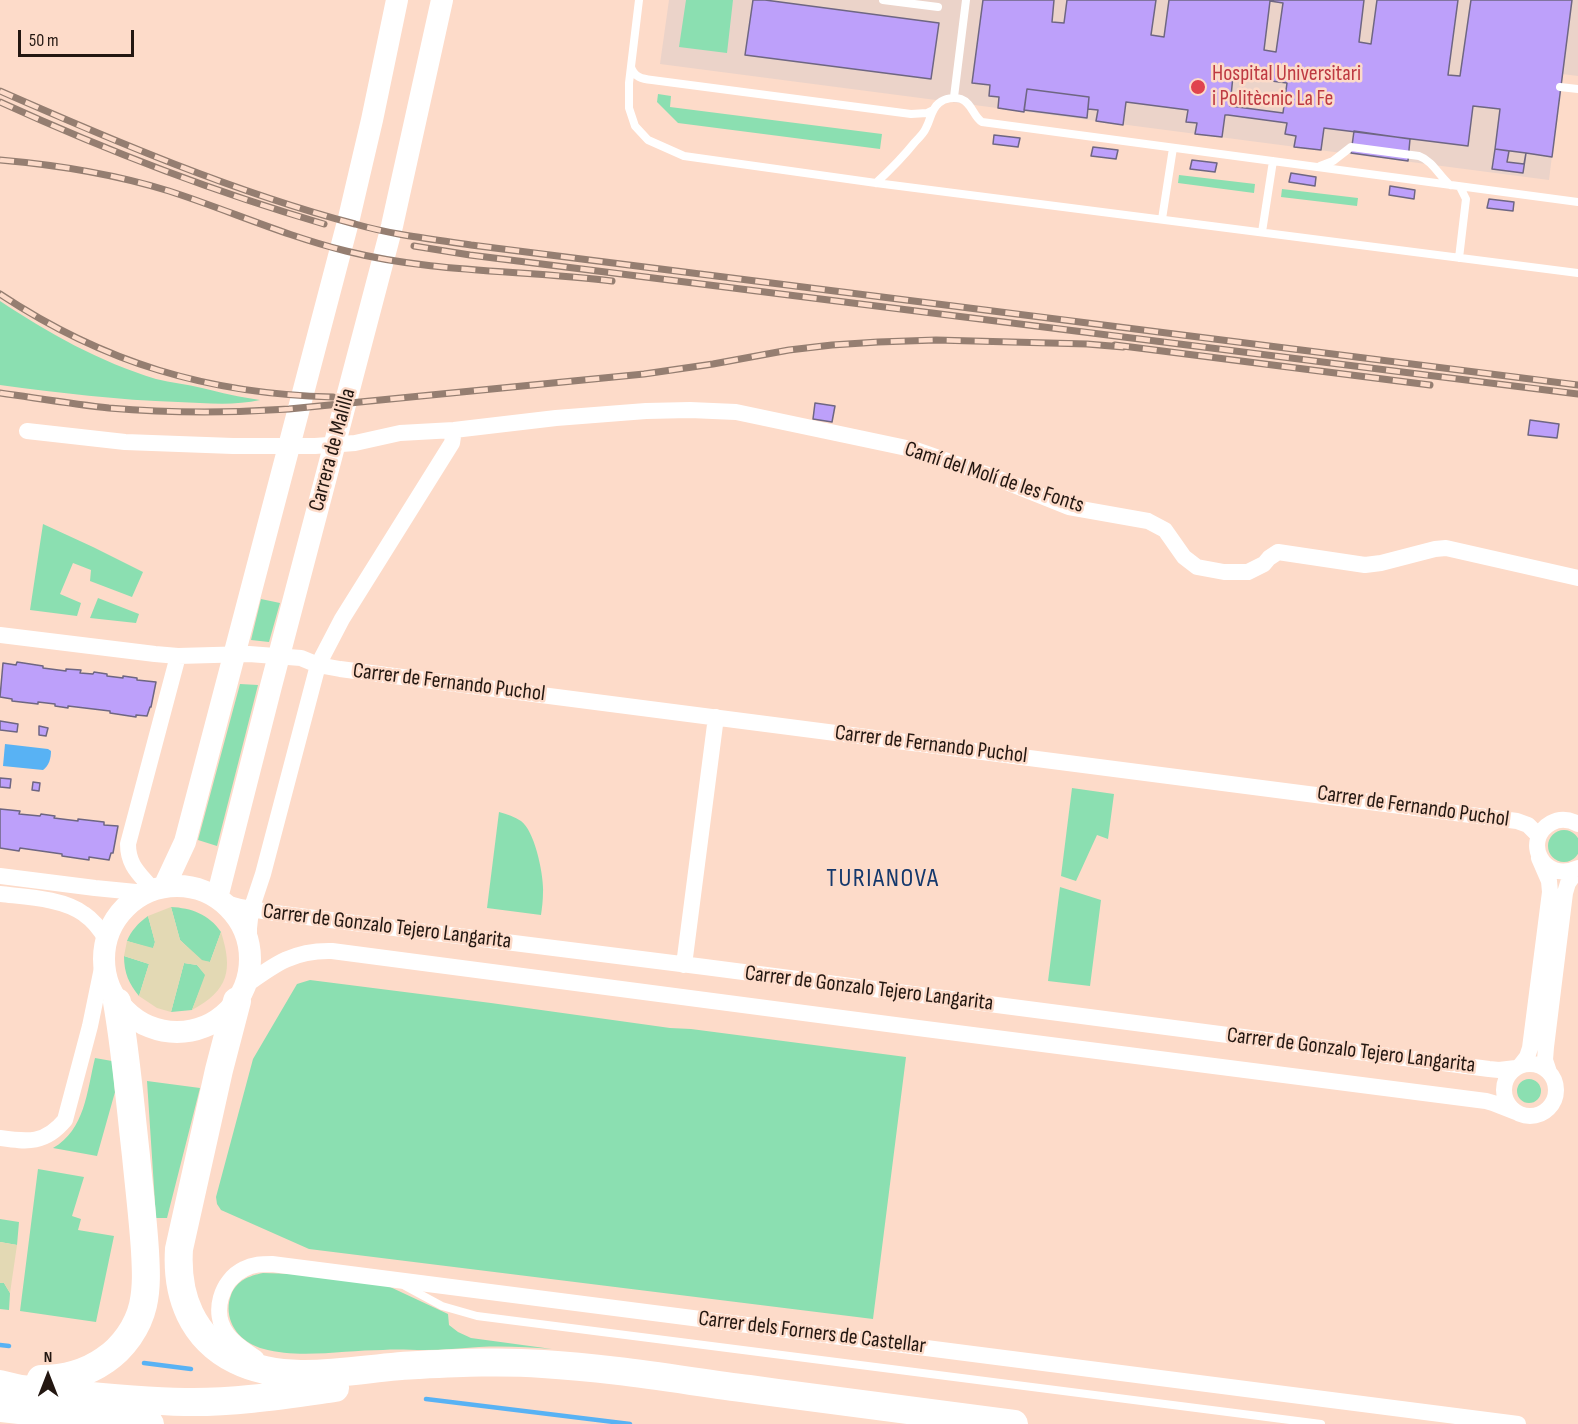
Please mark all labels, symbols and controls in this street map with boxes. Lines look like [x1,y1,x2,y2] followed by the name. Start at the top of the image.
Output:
[21,18,136,56] scale bar
[29,30,59,51] text: 50 m
[1212,61,1361,112] place label: Hospital Universitari i Politècnic La Fe
[1189,78,1207,96] marker: Hospital Universitari i Politècnic La Fe
[304,386,362,514] street label: Carrera de Malilla
[901,437,1087,519] street label: Camí del Molí de les Fonts
[351,658,547,708] street label: Carrer de Fernando Puchol
[833,720,1029,770] street label: Carrer de Fernando Puchol
[1315,780,1511,834] street label: Carrer de Fernando Puchol
[826,863,940,895] district label: TURIANOVA
[261,899,513,955] street label: Carrer de Gonzalo Tejero Langarita
[743,961,995,1017] street label: Carrer de Gonzalo Tejero Langarita
[1225,1023,1477,1079] street label: Carrer de Gonzalo Tejero Langarita
[697,1306,927,1360] street label: Carrer dels Forners de Castellar
[18,1346,78,1406] north arrow
[44,1348,52,1367] text: N

